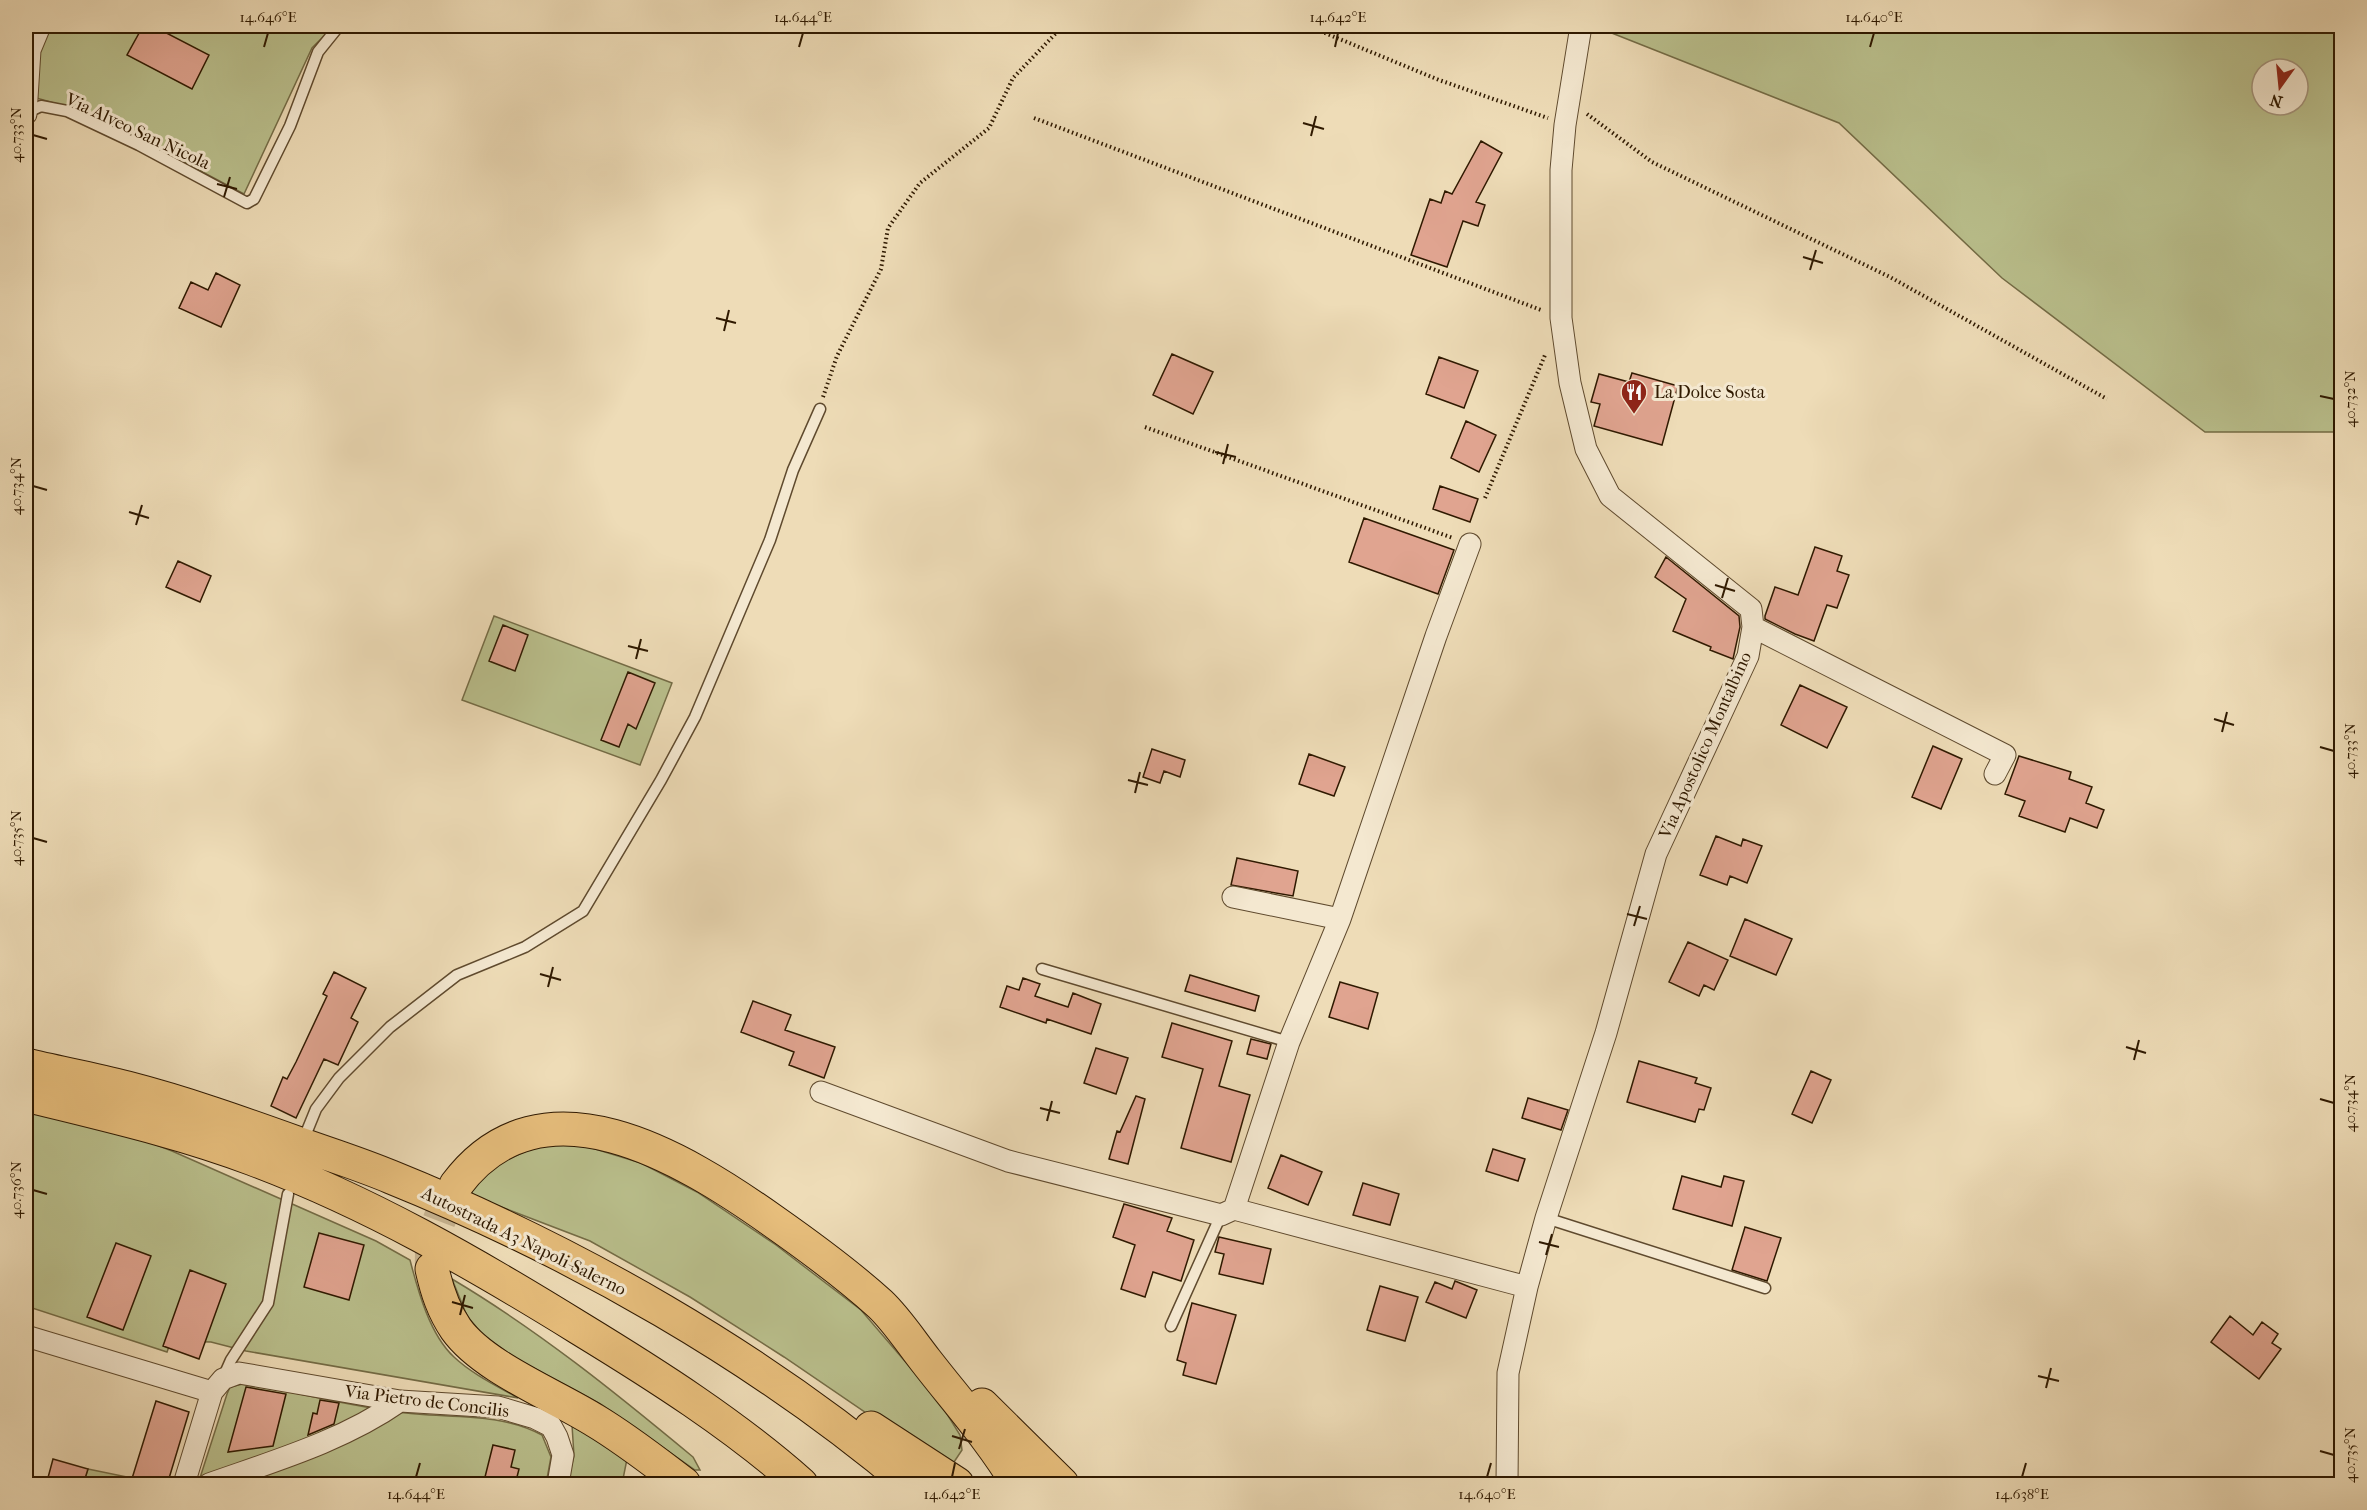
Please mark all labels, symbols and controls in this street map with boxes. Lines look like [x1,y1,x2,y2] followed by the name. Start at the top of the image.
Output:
[239,8,297,26] text: 14.646°E
[774,8,832,26] text: 14.644°E
[1310,8,1366,26] text: 14.642°E
[1845,8,1903,26] text: 14.640°E
[2250,57,2310,117] north arrow
[61,88,214,174] street label: Via Alveo San Nicola
[2267,90,2285,112] text: N
[7,107,25,163] text: 40.733°N
[2341,370,2359,428] text: 40.732°N
[1619,377,1649,415] restaurant icon: La Dolce Sosta
[1654,382,1766,403] place label: La Dolce Sosta
[7,456,25,515] text: 40.734°N
[1654,649,1756,843] street label: Via Apostolico Montalbino
[2341,723,2359,779] text: 40.733°N
[7,809,25,866] text: 40.735°N
[2341,1073,2359,1132] text: 40.734°N
[7,1161,25,1219] text: 40.736°N
[417,1182,629,1300] street label: Autostrada A3 Napoli-Salerno
[343,1381,511,1422] street label: Via Pietro de Concilis
[2341,1426,2359,1483] text: 40.735°N
[387,1485,445,1503] text: 14.644°E
[924,1485,980,1503] text: 14.642°E
[1458,1485,1516,1503] text: 14.640°E
[1995,1485,2049,1503] text: 14.638°E

